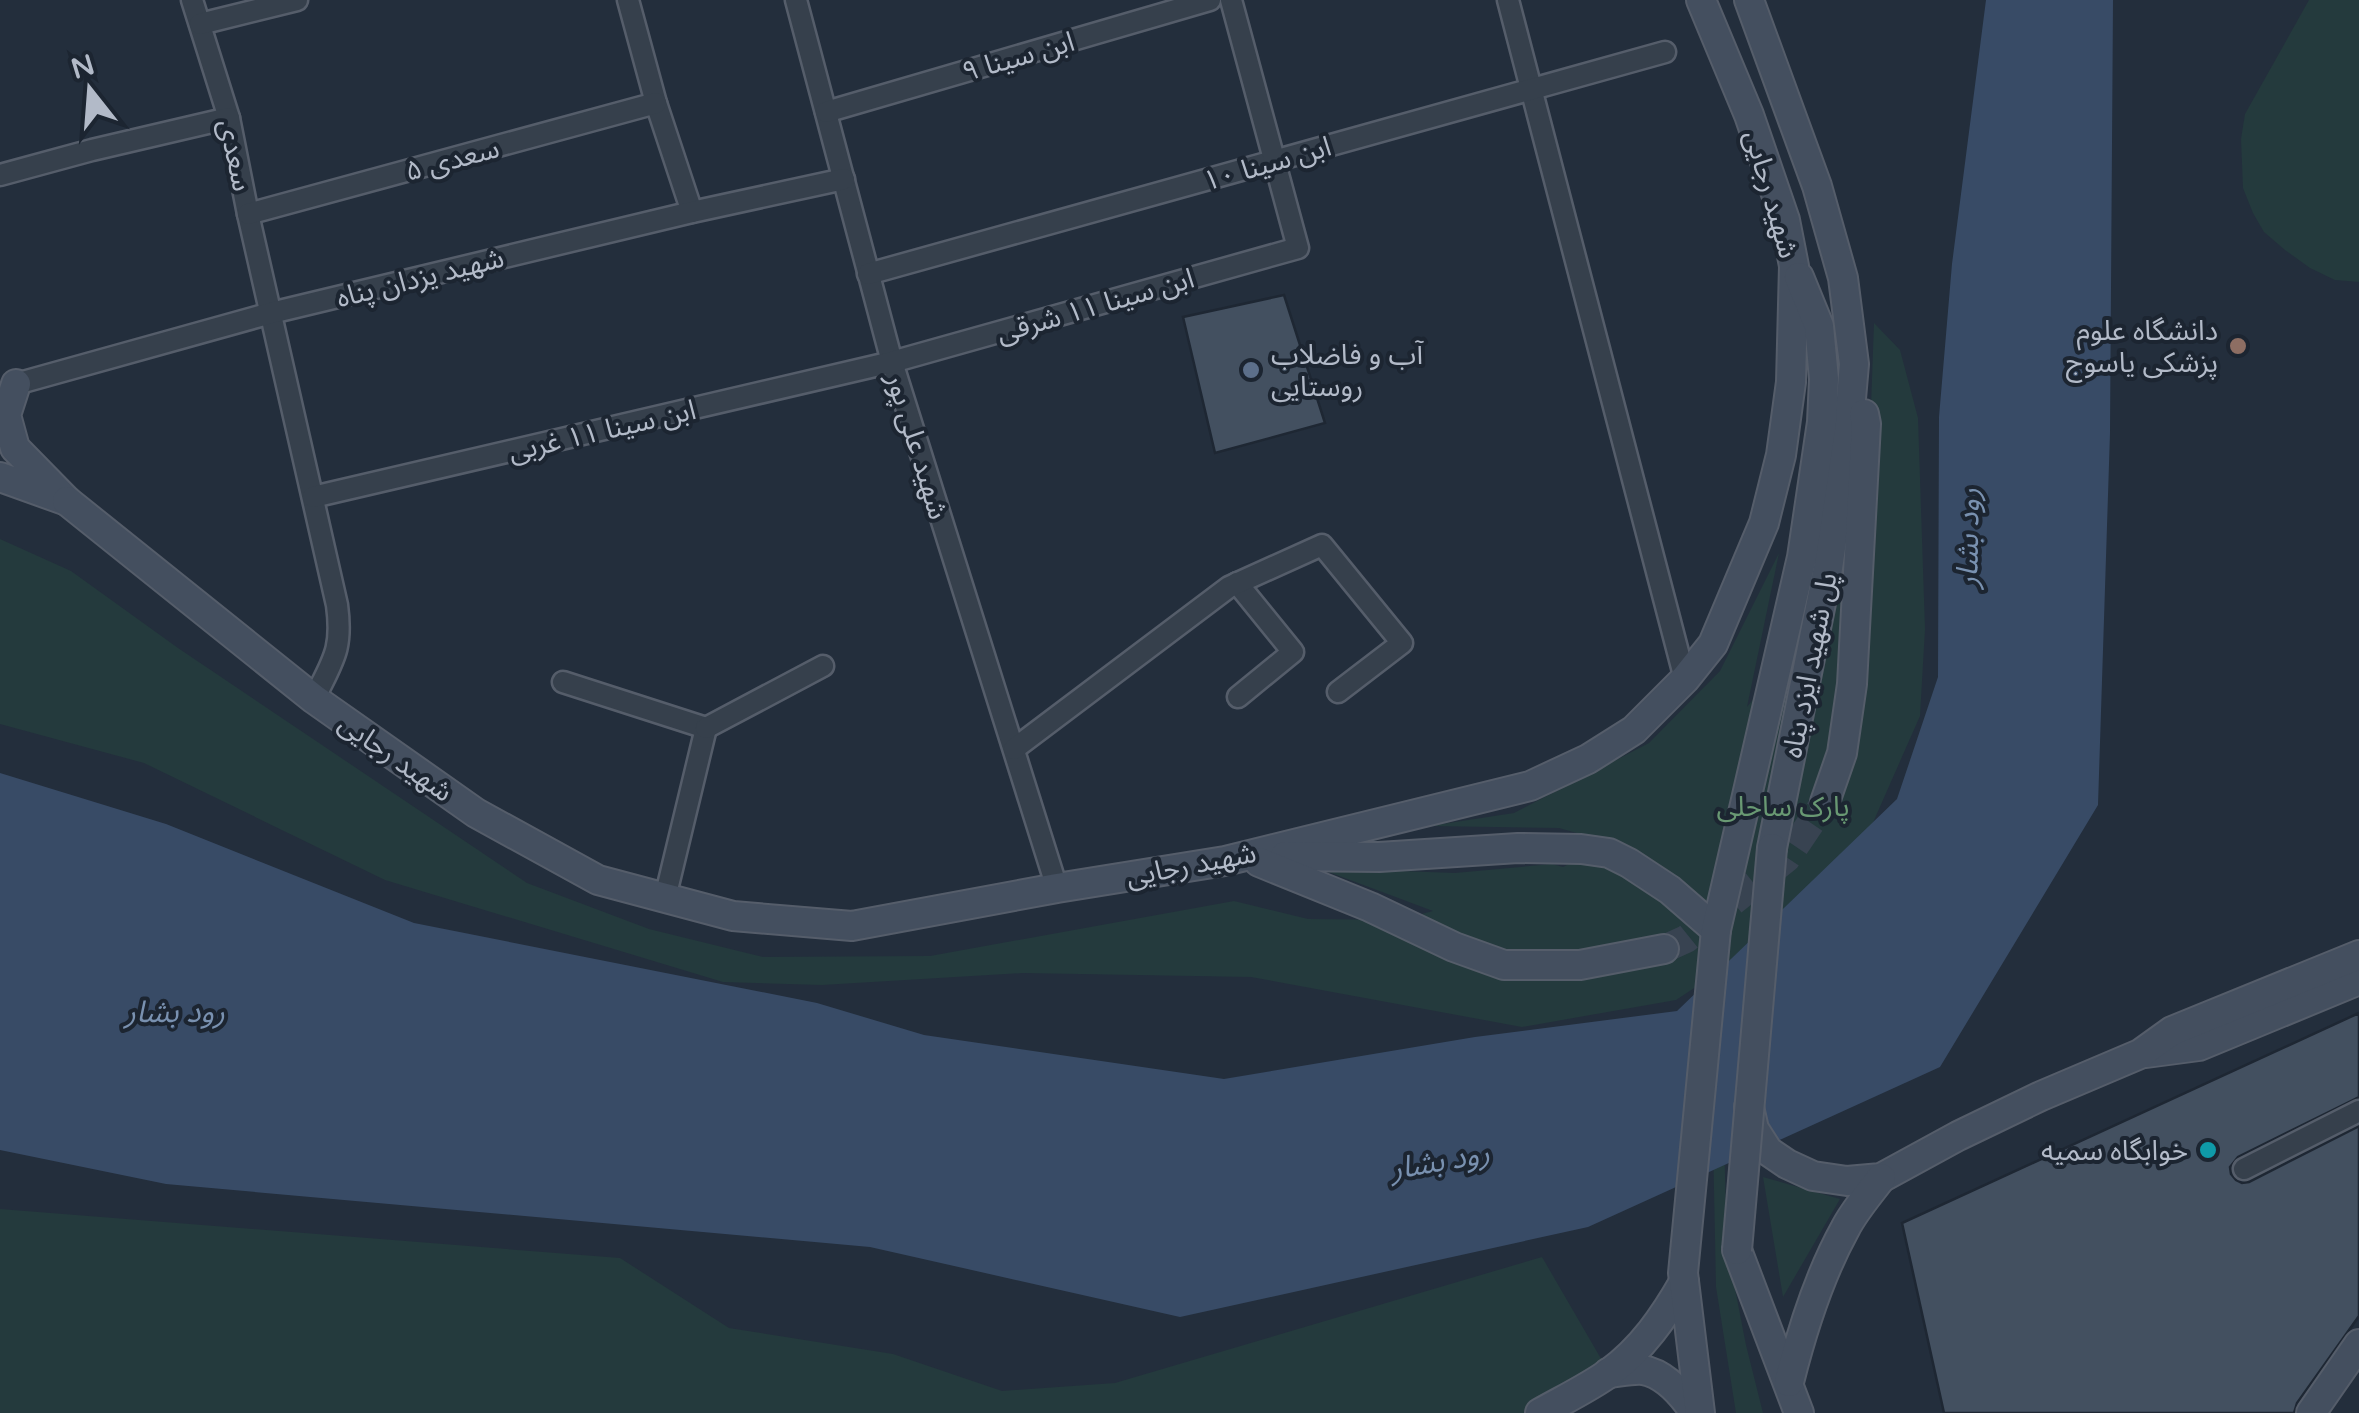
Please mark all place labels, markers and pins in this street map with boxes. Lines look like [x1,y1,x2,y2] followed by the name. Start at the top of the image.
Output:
[2066,314,2218,383] place label: دانشگاه علوم پزشکی یاسوج
[2227,335,2249,357] marker: دانشگاه علوم پزشکی یاسوج
[1271,338,1425,404] place label: آب و فاضلاب روستایی
[1240,359,1262,381] marker: آب و فاضلاب روستایی
[2041,1134,2188,1168] place label: خوابگاه سمیه
[2197,1139,2219,1161] marker: خوابگاه سمیه

